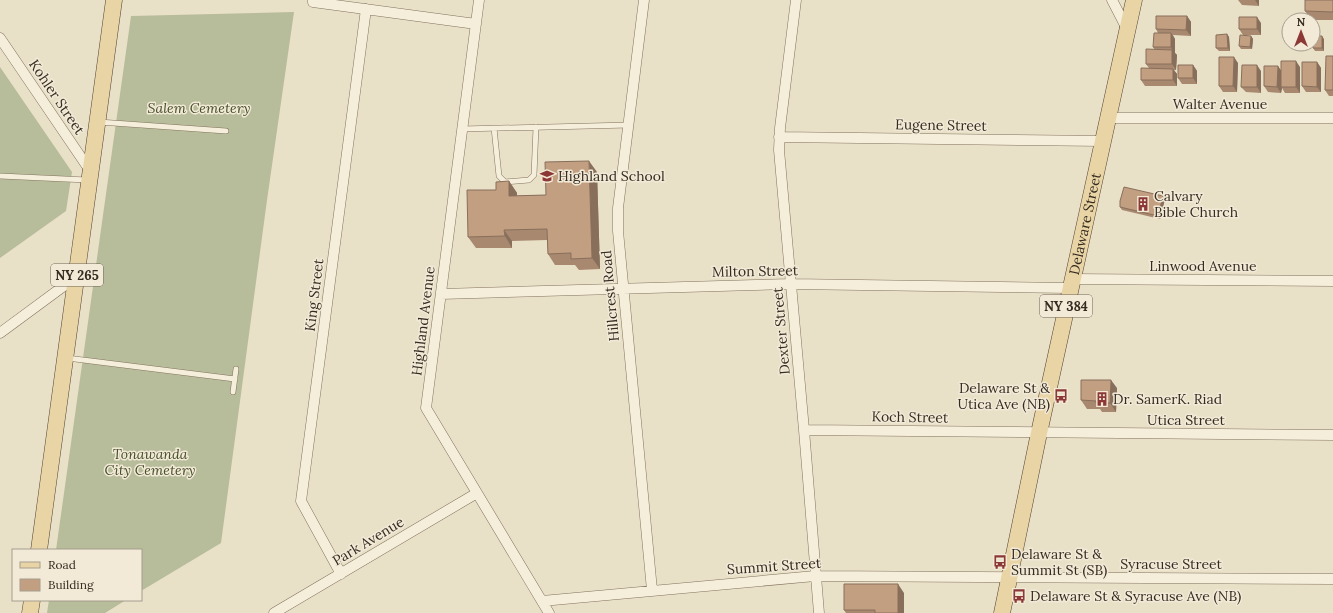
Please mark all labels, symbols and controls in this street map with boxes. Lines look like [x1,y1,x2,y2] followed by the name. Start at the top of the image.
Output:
[1281,12,1321,52] north arrow
[1297,15,1306,29] text: N
[25,56,89,138] street label: Kohler Street
[1173,95,1268,113] street label: Walter Avenue
[148,99,250,117] park label: Salem Cemetery
[895,115,988,135] street label: Eugene Street
[558,167,665,185] place label: Highland School
[539,168,555,184] school or university icon: Highland School
[1065,170,1105,277] street label: Delaware Street
[1154,187,1238,221] place label: Calvary Bible Church
[1135,196,1151,212] building icon: Calvary Bible Church
[597,250,623,342] street label: Hillcrest Road
[301,257,327,332] street label: King Street
[1149,257,1257,275] street label: Linwood Avenue
[712,261,799,281] street label: Milton Street
[51,264,103,286] road number: NY 265
[407,265,439,377] street label: Highland Avenue
[768,286,794,376] street label: Dexter Street
[1040,295,1092,317] road number: NY 384
[957,379,1050,413] place label: Delaware St & Utica Ave (NB)
[1053,388,1069,404] bus stop icon: Delaware St & Utica Ave (NB)
[1113,390,1222,408] place label: Dr. SamerK. Riad
[1094,391,1110,407] building icon: Dr. SamerK. Riad
[871,407,949,427] street label: Koch Street
[1147,411,1225,429] street label: Utica Street
[105,445,195,479] park label: Tonawanda City Cemetery
[329,512,407,569] street label: Park Avenue
[1011,545,1107,579] place label: Delaware St & Summit St (SB)
[12,549,142,601] legend
[726,554,822,578] street label: Summit Street
[992,554,1008,570] bus stop icon: Delaware St & Summit St (SB)
[1120,555,1222,573] street label: Syracuse Street
[48,557,76,572] text: Road
[48,577,94,592] text: Building
[1030,587,1241,605] place label: Delaware St & Syracuse Ave (NB)
[1011,588,1027,604] bus stop icon: Delaware St & Syracuse Ave (NB)

